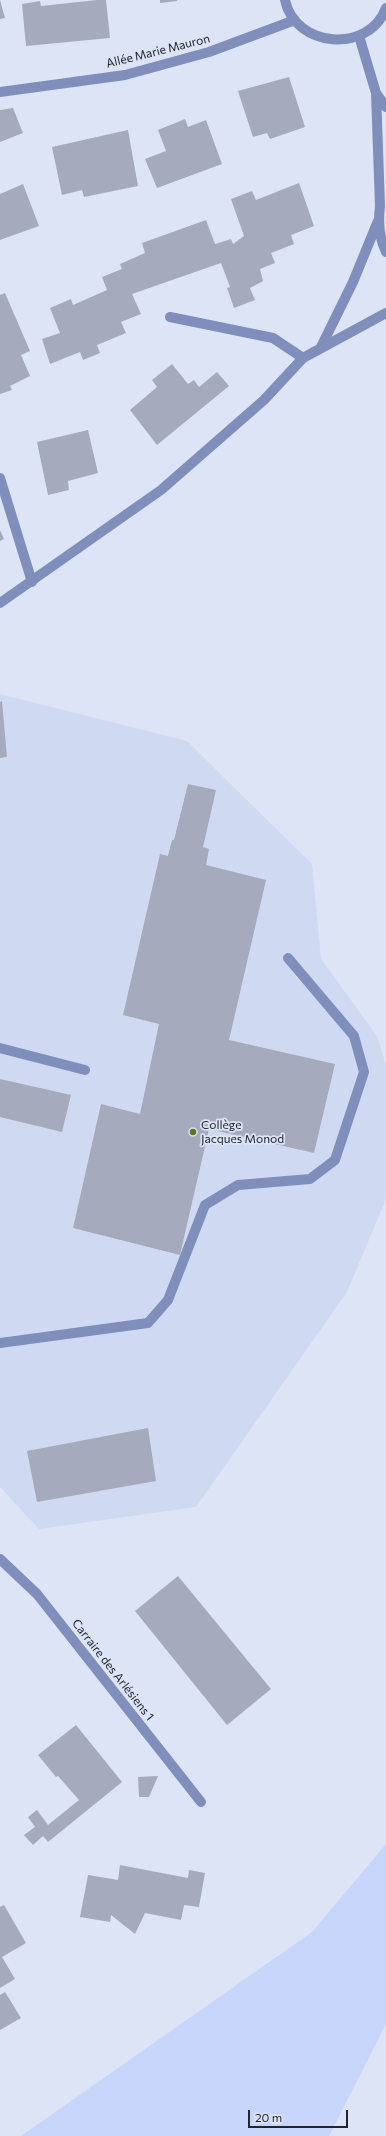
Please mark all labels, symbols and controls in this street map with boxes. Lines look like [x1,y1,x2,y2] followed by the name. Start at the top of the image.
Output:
[105,31,211,71] street label: Allée Marie Mauron
[201,1118,284,1146] place label: Collège Jacques Monod
[188,1127,198,1137] marker: Collège Jacques Monod
[69,1616,157,1724] street label: Carraire des Arlésiens 1
[250,2102,350,2128] scale bar
[255,2110,282,2124] text: 20 m

